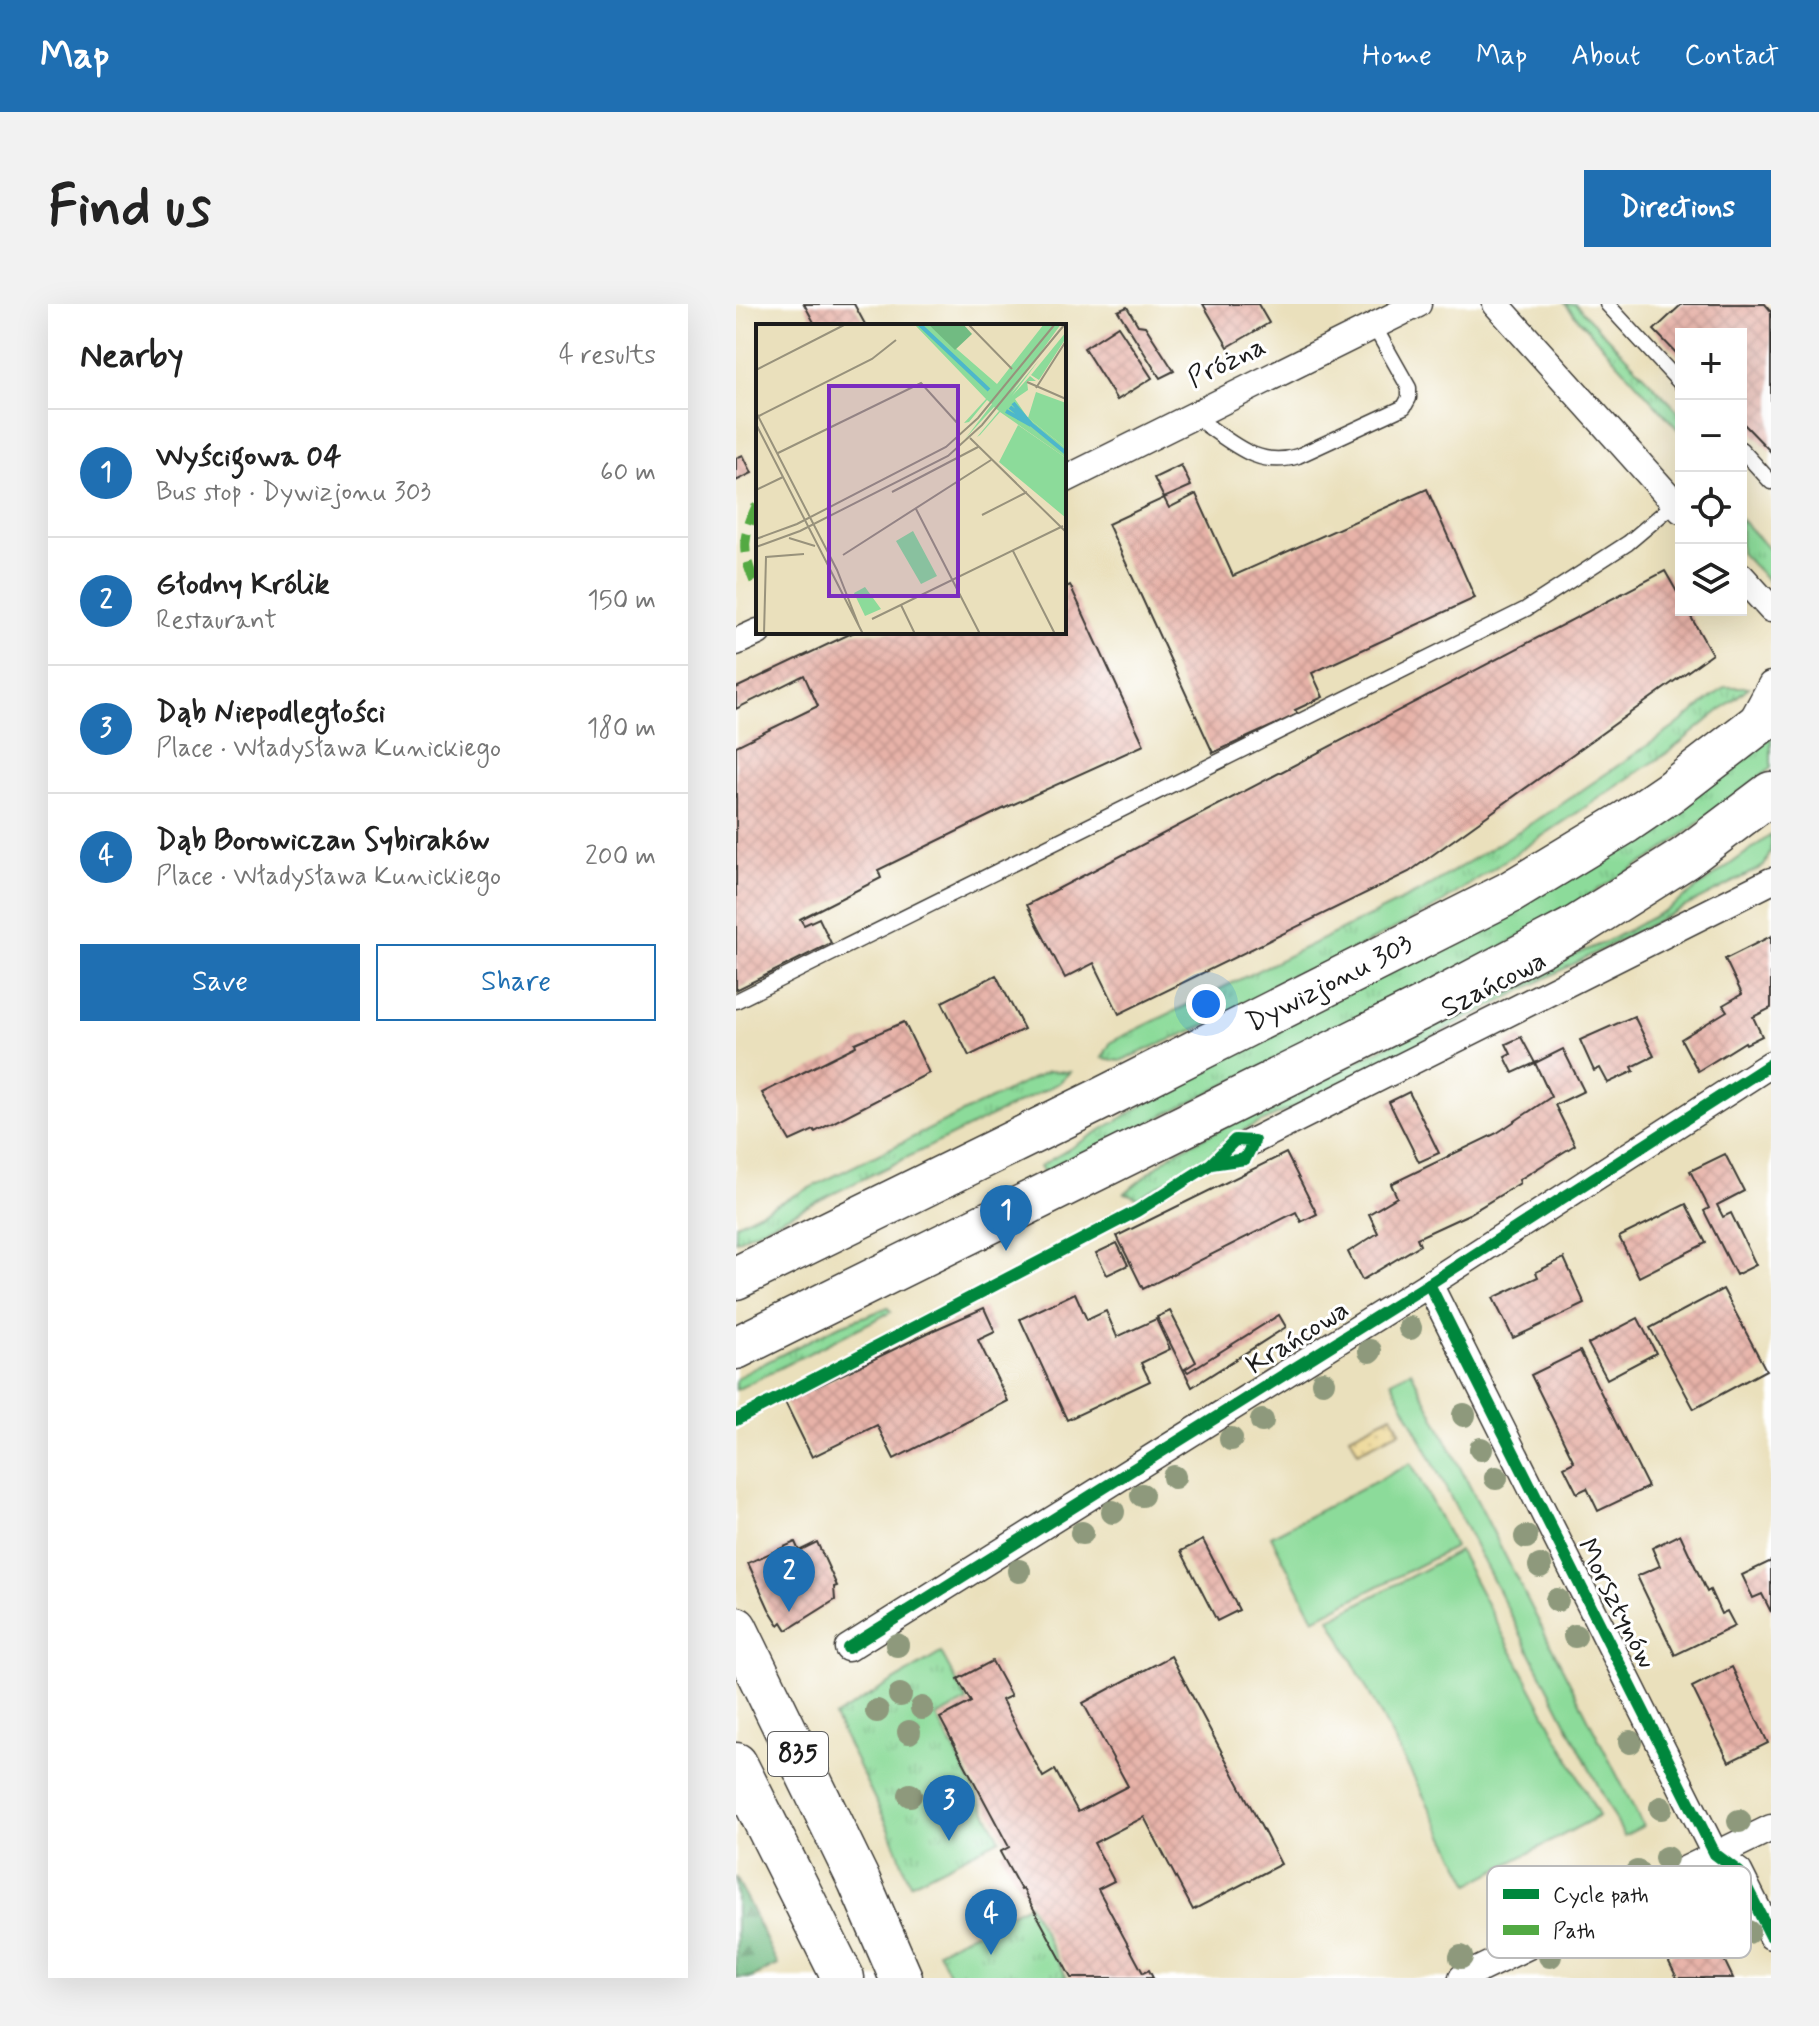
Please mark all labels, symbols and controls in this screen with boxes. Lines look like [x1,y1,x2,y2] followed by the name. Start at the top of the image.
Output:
[40,32,110,81] text: Map
[1362,38,1432,75] text: Home
[1476,38,1527,75] text: Map
[1571,38,1640,75] text: About
[1684,38,1779,75] text: Contact
[1584,170,1771,247] button: Directions
[48,172,211,245] text: Find us
[756,324,1066,634] inset map
[1182,328,1272,398] street label: Próżna
[1675,328,1747,616] map controls
[1675,328,1747,400] button: +
[80,334,184,379] text: Nearby
[559,339,656,373] text: 4 results
[1675,400,1747,472] button: −
[156,437,341,476] text: Wyścigowa 04
[100,456,112,490] text: 1
[600,456,656,490] text: 60 m
[1675,472,1747,544] button: locate
[156,476,431,510] text: Bus stop · Dywizjonu 303
[1675,544,1747,616] button: layers
[156,565,330,604] text: Głodny Królik
[100,584,112,618] text: 2
[587,584,656,618] text: 150 m
[156,604,277,638] text: Restaurant
[156,693,385,732] text: Dąb Niepodległości
[100,712,112,746] text: 3
[587,712,656,746] text: 180 m
[156,732,501,766] text: Place · Władysława Kunickiego
[156,821,490,860] text: Dąb Borowiczan Sybiraków
[98,840,114,874] text: 4
[585,840,656,874] text: 200 m
[156,860,501,894] text: Place · Władysława Kunickiego
[1240,926,1420,1042] street label: Dywizjonu 303
[1435,943,1553,1027] street label: Szańcowa
[80,944,360,1021] button: Save
[376,944,656,1021] button: Share
[1186,984,1226,1024] your location
[980,1185,1032,1251] pin: 1
[1240,1292,1356,1384] street label: Krańcowa
[1567,1532,1665,1676] street label: Morsztynów
[763,1546,815,1612] pin: 2
[768,1732,828,1776] road number: 835
[923,1775,975,1841] pin: 3
[1487,1866,1751,1958] legend
[1553,1882,1649,1910] text: Cycle path
[965,1889,1017,1955] pin: 4
[1553,1918,1595,1946] text: Path

